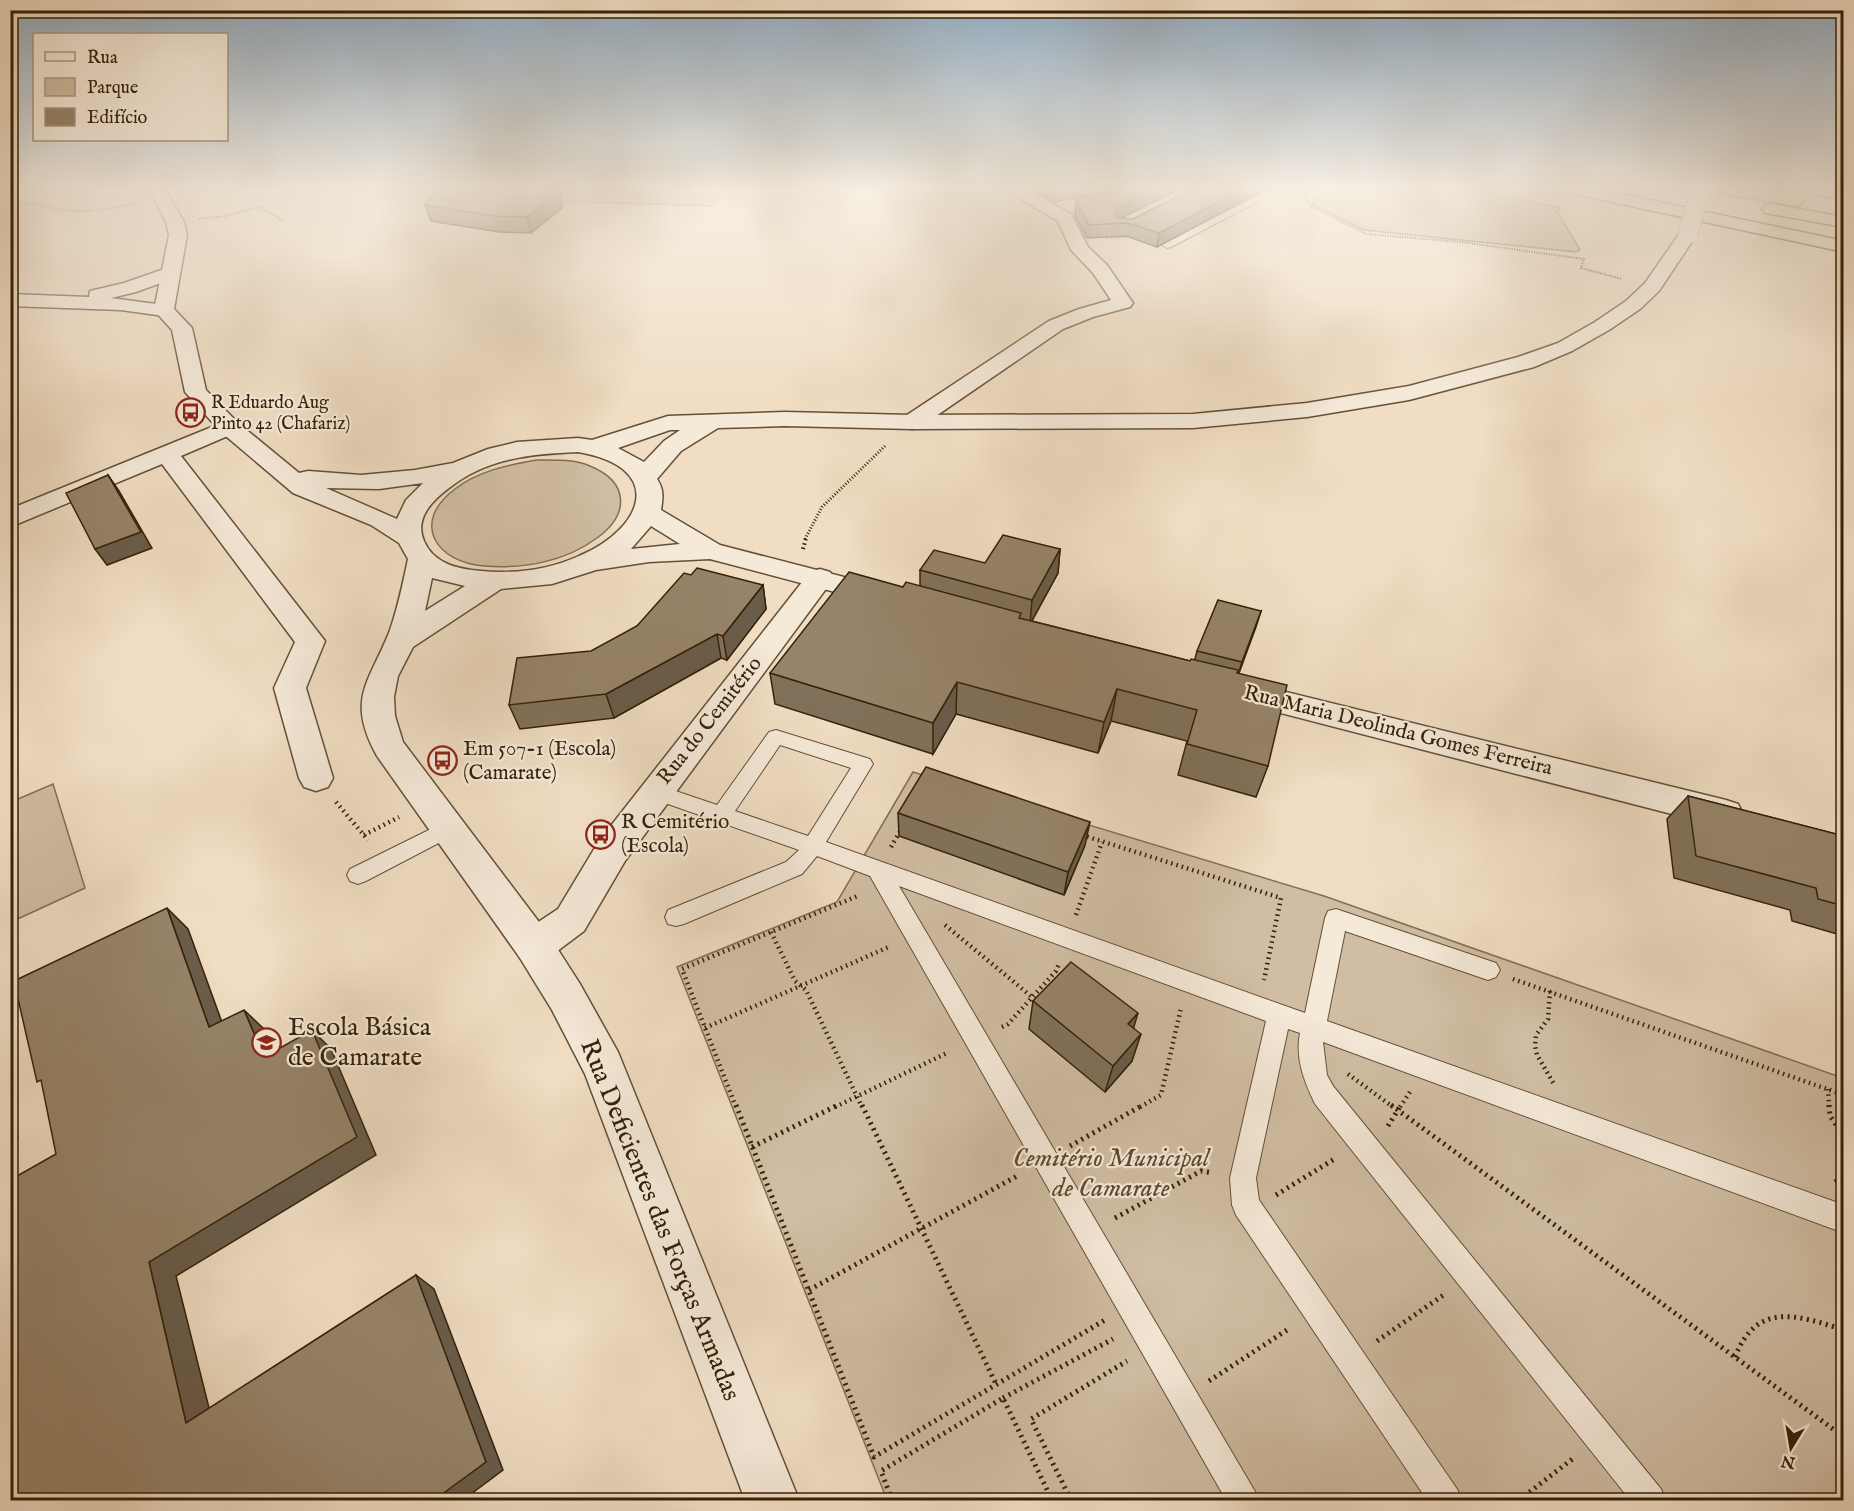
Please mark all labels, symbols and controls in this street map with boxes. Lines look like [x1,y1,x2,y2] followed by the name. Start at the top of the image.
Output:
[33,33,228,141] legend
[87,47,118,70] text: Rua
[87,77,138,100] text: Parque
[87,107,148,130] text: Edifício
[211,392,350,436] place label: R Eduardo Aug Pinto 42 (Chafariz)
[174,397,206,429] bus stop icon: R Eduardo Aug Pinto 42 (Chafariz)
[652,651,768,791] street label: Rua do Cemitério
[1241,680,1556,783] street label: Rua Maria Deolinda Gomes Ferreira
[463,736,616,787] place label: Em 507-1 (Escola) (Camarate)
[426,745,458,777] bus stop icon: Em 507-1 (Escola) (Camarate)
[621,809,729,860] place label: R Cemitério (Escola)
[584,818,616,850] bus stop icon: R Cemitério (Escola)
[288,1011,432,1074] place label: Escola Básica de Camarate
[251,1026,283,1058] school or university icon: Escola Básica de Camarate
[572,1034,748,1406] street label: Rua Deficientes das Forças Armadas
[1013,1142,1211,1205] park label: Cemitério Municipal de Camarate
[1761,1418,1821,1478] north arrow
[1780,1450,1798,1472] text: N

